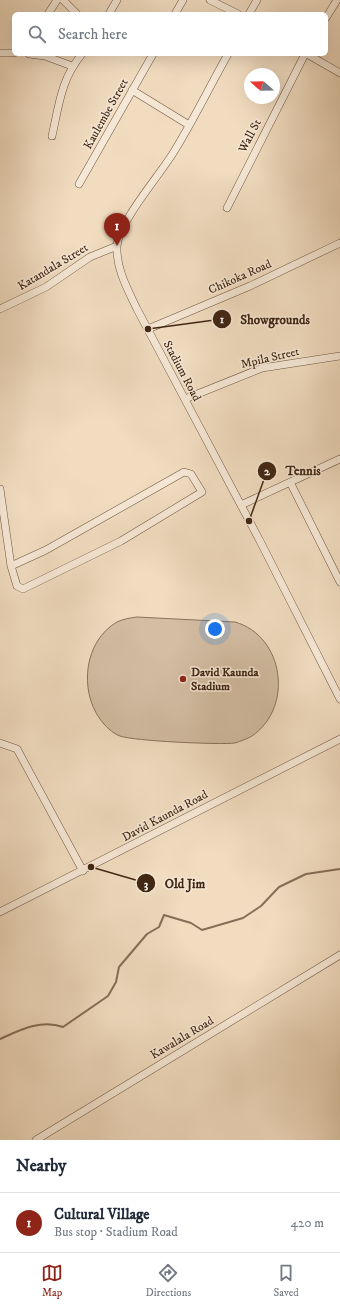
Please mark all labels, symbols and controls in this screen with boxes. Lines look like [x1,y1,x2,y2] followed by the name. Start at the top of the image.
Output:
[12,12,328,56] search box
[26,23,48,45] icon: search
[58,25,127,44] text: Search here
[244,68,280,104] north arrow
[80,76,132,152] street label: Kaulembe Street
[235,117,265,156] street label: Wall St
[104,213,130,246] pin: 1
[15,240,91,294] street label: Katandala Street
[206,256,274,298] street label: Chikoka Road
[212,307,318,332] callout: Showgrounds
[220,312,225,327] text: 1
[240,312,310,329] text: Showgrounds
[160,338,204,404] street label: Stadium Road
[239,344,301,372] street label: Mpila Street
[257,458,328,483] callout: Tennis
[284,463,321,479] text: Tennis
[264,464,271,479] text: 2
[205,619,225,639] your location
[191,665,259,694] place label: David Kaunda Stadium
[178,674,188,684] marker: David Kaunda Stadium
[120,787,210,845] street label: David Kaunda Road
[136,871,213,896] callout: Old Jim
[165,876,205,893] text: Old Jim
[144,877,149,892] text: 3
[148,1013,216,1063] street label: Kawalala Road
[16,1155,66,1177] text: Nearby
[54,1205,150,1224] text: Cultural Village
[27,1215,31,1231] text: 1
[291,1215,324,1231] text: 420 m
[54,1224,178,1240] text: Bus stop · Stadium Road
[41,1262,63,1300] tab: Map
[146,1262,191,1300] tab: Directions
[274,1262,299,1300] tab: Saved

